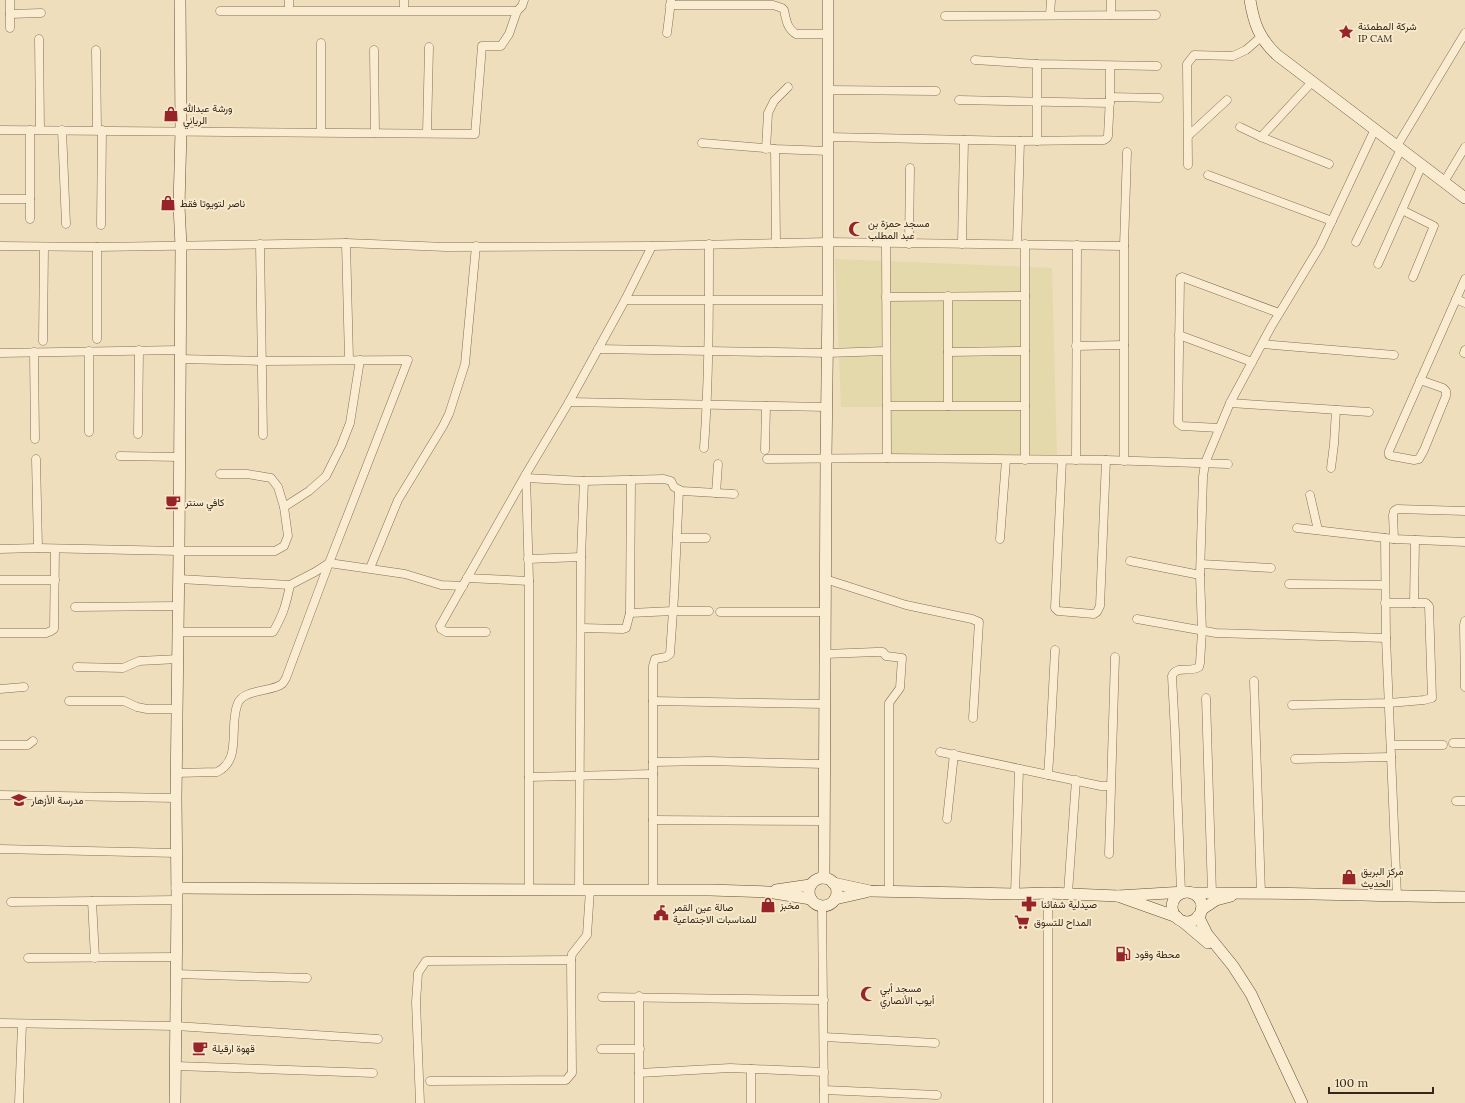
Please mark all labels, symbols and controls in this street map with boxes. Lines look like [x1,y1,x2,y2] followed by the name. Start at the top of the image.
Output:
[1358,20,1417,45] place label: شركة المطمئنة IP CAM
[1337,23,1355,41] place icon: شركة المطمئنة IP CAM
[183,102,232,129] place label: ورشة عبدالله الرياني
[162,105,180,123] shop icon: ورشة عبدالله الرياني
[159,194,177,212] shop icon: ناصر لتويوتا فقط
[180,197,245,210] place label: ناصر لتويوتا فقط
[868,217,930,242] place label: مسجد حمزة بن عبد المطلب
[847,220,865,238] mosque icon: مسجد حمزة بن عبد المطلب
[164,493,182,511] cafe icon: كافي سنتر
[184,496,225,511] place label: كافي سنتر
[10,791,28,809] school or university icon: مدرسة الأزهار
[30,794,84,807] place label: مدرسة الأزهار
[1361,865,1404,890] place label: مركز البريق الحديث
[1340,868,1358,886] shop icon: مركز البريق الحديث
[1020,895,1038,913] pharmacy icon: صيدلية شفائنا
[759,896,777,914] shop icon: مخبز
[1041,898,1097,911] place label: صيدلية شفائنا
[779,899,799,912] place label: مخبز
[672,901,757,926] place label: صالة عين القمر للمناسبات الاجتماعية
[652,904,670,922] public building icon: صالة عين القمر للمناسبات الاجتماعية
[1013,913,1031,931] supermarket icon: المداح للتسوق
[1034,916,1091,929] place label: المداح للتسوق
[1114,945,1132,963] fuel station icon: محطة وقود
[1135,948,1180,961] place label: محطة وقود
[880,982,935,1009] place label: مسجد أبي أيوب الأنصاري
[859,985,877,1003] mosque icon: مسجد أبي أيوب الأنصاري
[191,1039,209,1057] cafe icon: قهوة ارقيلة
[212,1042,255,1055] place label: قهوة ارقيلة
[1329,1069,1433,1095] scale bar
[1335,1075,1368,1090] text: 100 m

